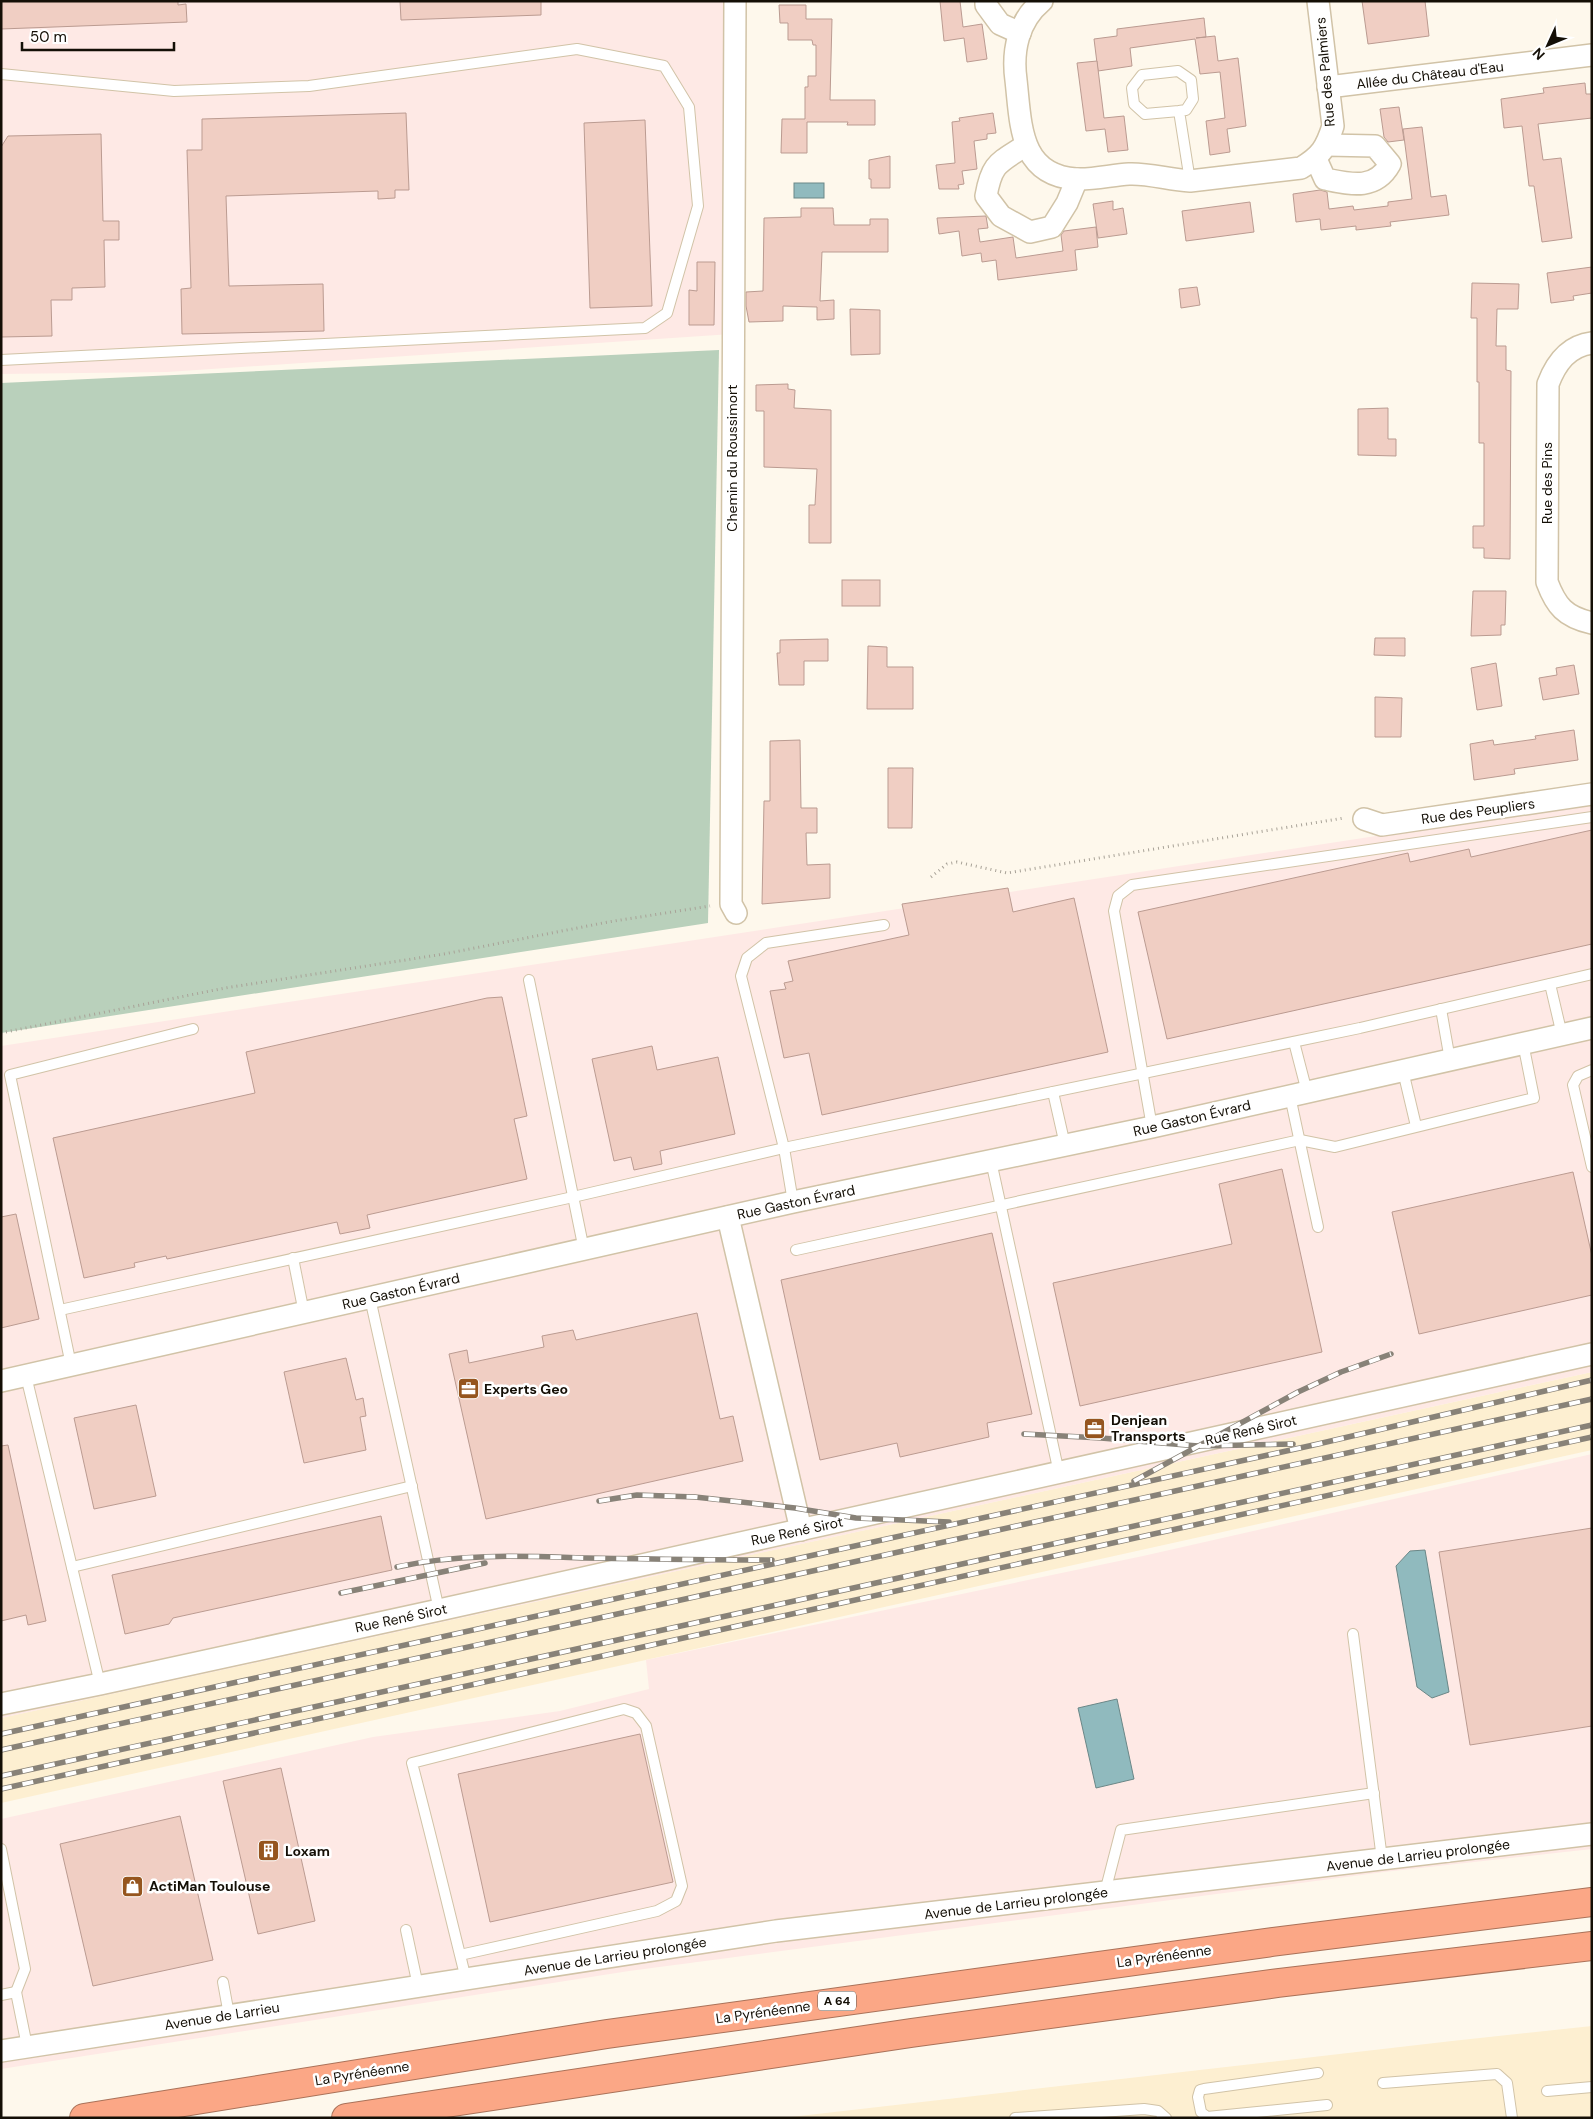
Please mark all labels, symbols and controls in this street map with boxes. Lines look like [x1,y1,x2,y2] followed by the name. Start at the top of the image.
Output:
[1311,16,1339,128] street label: Rue des Palmiers
[22,20,175,52] scale bar
[1523,20,1573,70] north arrow
[30,27,67,47] text: 50 m
[1529,44,1549,64] text: N
[1355,57,1505,93] street label: Allée du Château d'Eau
[723,384,741,532] street label: Chemin du Roussimort
[1538,442,1556,524] street label: Rue des Pins
[1420,794,1536,828] street label: Rue des Peupliers
[1131,1096,1253,1140] street label: Rue Gaston Évrard
[735,1181,857,1223] street label: Rue Gaston Évrard
[340,1269,462,1313] street label: Rue Gaston Évrard
[456,1377,480,1401] office icon: Experts Geo
[484,1380,568,1398] place label: Experts Geo
[1111,1411,1186,1445] place label: Denjean Transports
[1203,1411,1299,1449] street label: Rue René Sirot
[1083,1416,1107,1440] office icon: Denjean Transports
[749,1512,845,1550] street label: Rue René Sirot
[353,1599,449,1637] street label: Rue René Sirot
[1325,1835,1511,1875] street label: Avenue de Larrieu prolongée
[257,1839,281,1863] building icon: Loxam
[285,1842,330,1860] place label: Loxam
[121,1874,145,1898] shop icon: ActiMan Toulouse
[149,1877,271,1895] place label: ActiMan Toulouse
[923,1883,1109,1923] street label: Avenue de Larrieu prolongée
[522,1933,708,1979] street label: Avenue de Larrieu prolongée
[1115,1940,1213,1972] street label: La Pyrénéenne
[818,1992,856,2010] road number: A 64
[714,1996,812,2028] street label: La Pyrénéenne
[163,1998,281,2034] street label: Avenue de Larrieu
[313,2057,411,2089] street label: La Pyrénéenne

